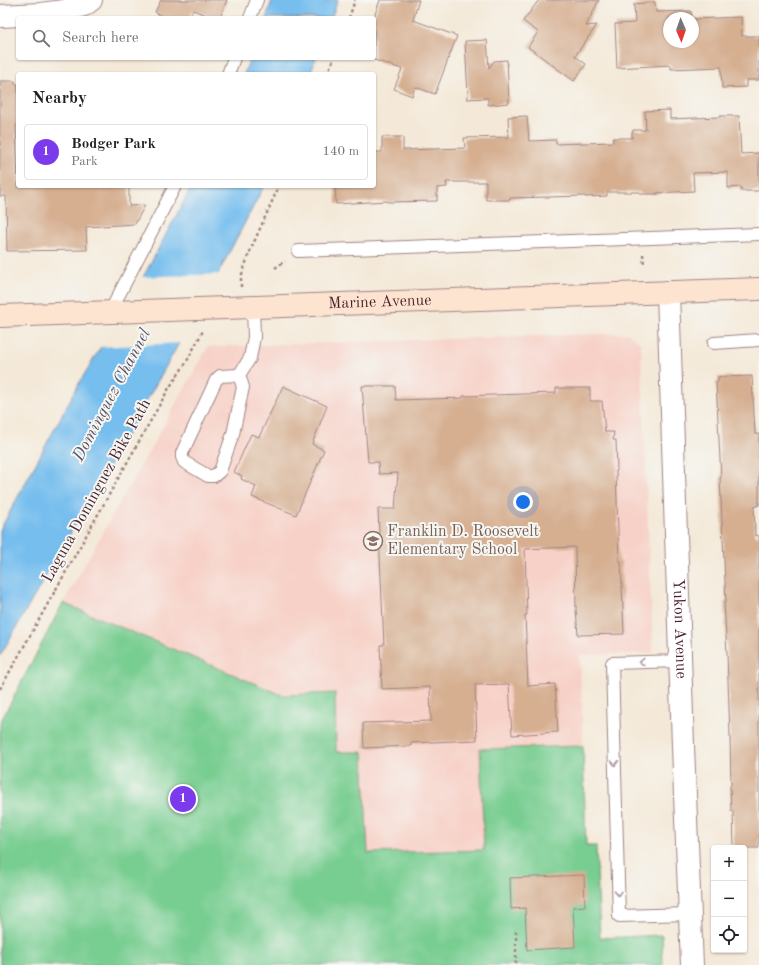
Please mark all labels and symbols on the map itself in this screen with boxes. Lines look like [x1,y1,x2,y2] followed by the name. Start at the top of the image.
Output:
[663,12,699,48] north arrow
[328,293,432,312] street label: Marine Avenue
[69,326,154,465] water label: Dominguez Channel
[40,396,154,585] street label: Laguna Dominguez Bike Path
[513,492,533,512] your location
[387,524,539,558] place label: Franklin D. Roosevelt Elementary School
[362,530,384,552] school or university icon: Franklin D. Roosevelt Elementary School
[669,579,689,679] street label: Yukon Avenue
[639,658,645,666] one-way arrow
[610,760,619,766] one-way arrow
[170,784,196,814] pin: 1
[614,890,622,896] one-way arrow

